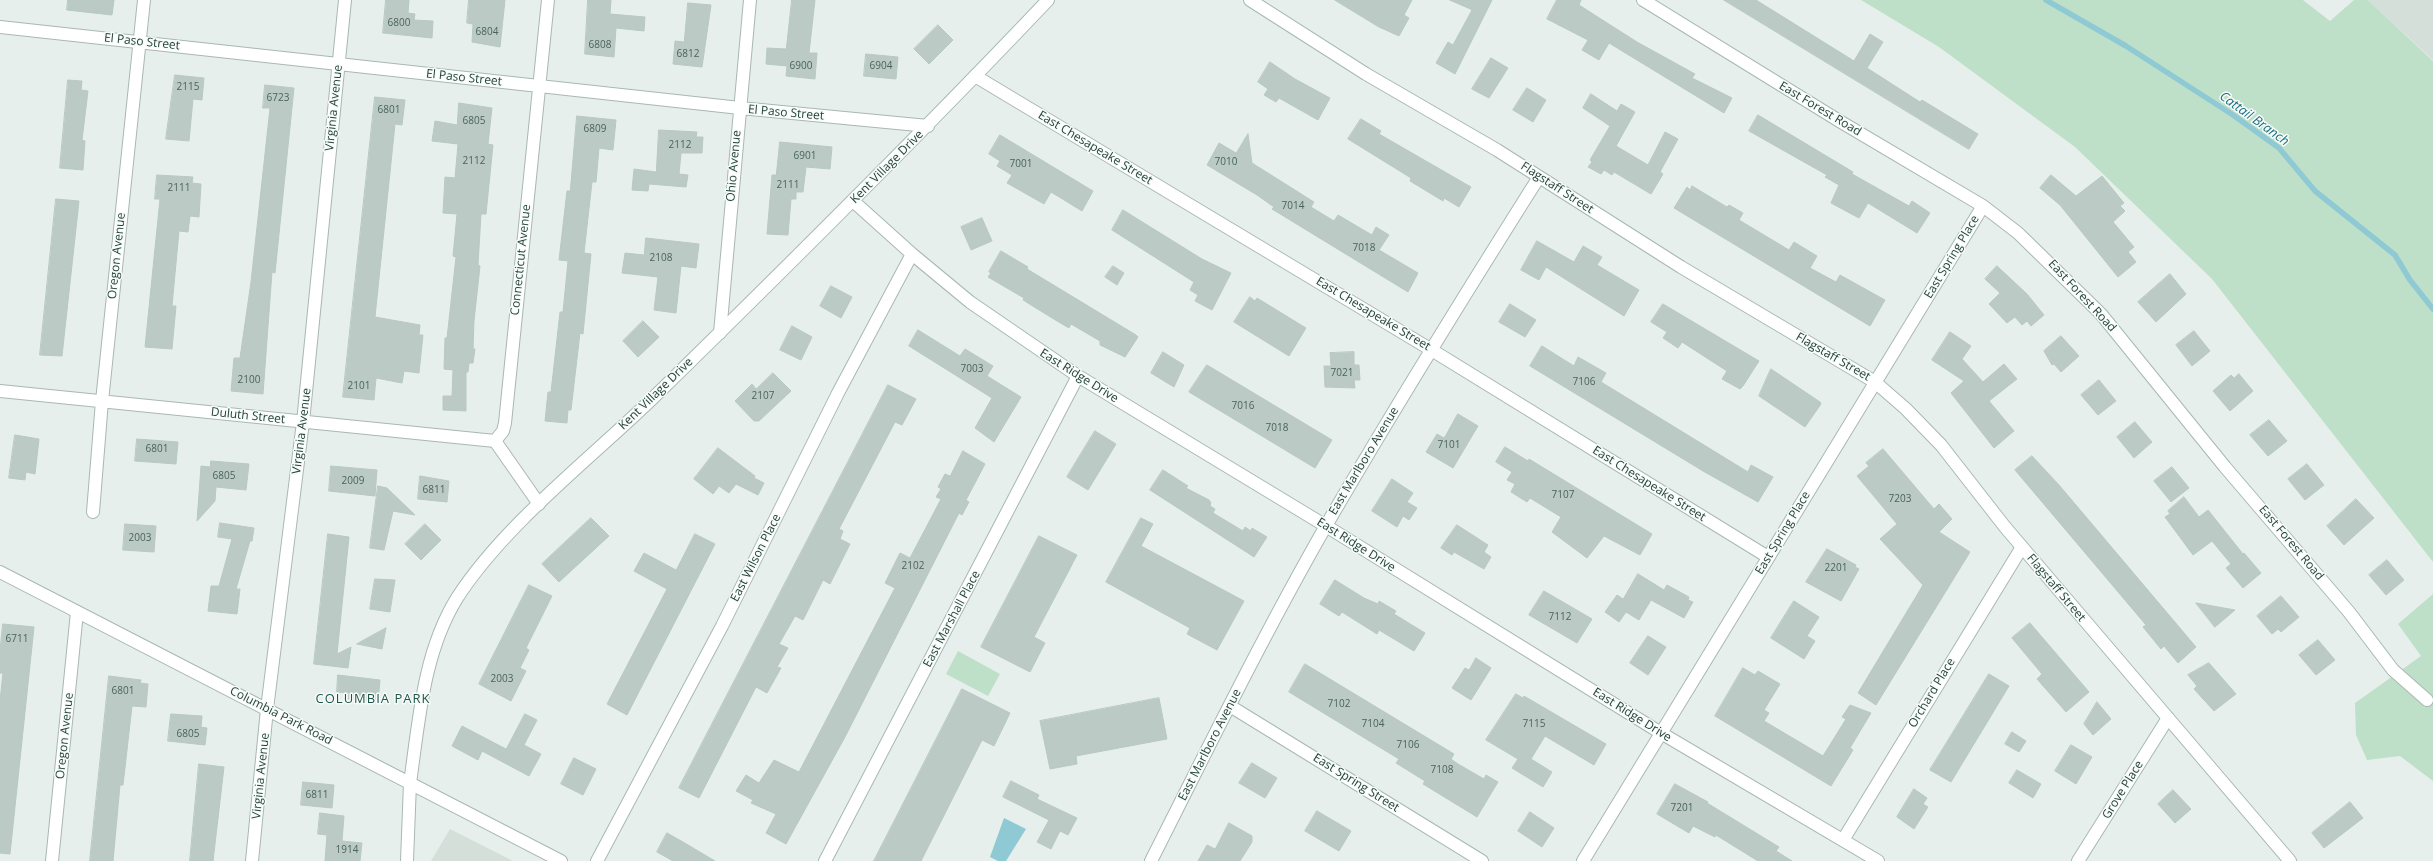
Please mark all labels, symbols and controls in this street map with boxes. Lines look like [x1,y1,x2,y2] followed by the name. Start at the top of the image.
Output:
[388,17,410,29] house number: 6800
[476,26,498,38] house number: 6804
[103,31,181,53] street label: El Paso Street
[589,39,611,51] house number: 6808
[677,48,699,60] house number: 6812
[790,60,812,72] house number: 6900
[870,60,892,72] house number: 6904
[322,64,346,152] street label: Virginia Avenue
[425,67,503,89] street label: El Paso Street
[1776,79,1864,139] street label: East Forest Road
[177,81,199,93] house number: 2115
[2216,89,2292,149] water label: Cattail Branch
[267,92,289,104] house number: 6723
[747,103,825,123] street label: El Paso Street
[378,104,400,116] house number: 6801
[1035,108,1155,188] street label: East Chesapeake Street
[463,115,485,127] house number: 6805
[584,123,606,135] house number: 6809
[847,127,927,207] street label: Kent Village Drive
[724,130,744,202] street label: Ohio Avenue
[669,139,691,151] house number: 2112
[794,150,816,162] house number: 6901
[463,155,485,167] house number: 2112
[1215,156,1237,168] house number: 7010
[1010,158,1032,170] house number: 7001
[1518,159,1596,217] street label: Flagstaff Street
[777,179,799,191] house number: 2111
[168,182,190,194] house number: 2111
[1282,200,1304,212] house number: 7014
[508,204,534,316] street label: Connecticut Avenue
[105,212,129,300] street label: Oregon Avenue
[1921,213,1983,301] street label: East Spring Place
[1353,242,1375,254] house number: 7018
[650,252,672,264] house number: 2108
[2045,257,2119,335] street label: East Forest Road
[1313,274,1433,354] street label: East Chesapeake Street
[1793,330,1873,384] street label: Flagstaff Street
[1037,346,1121,406] street label: East Ridge Drive
[616,355,696,433] street label: Kent Village Drive
[961,363,983,375] house number: 7003
[1331,367,1353,379] house number: 7021
[238,374,260,386] house number: 2100
[1573,376,1595,388] house number: 7106
[348,380,370,392] house number: 2101
[290,387,314,475] street label: Virginia Avenue
[752,390,774,402] house number: 2107
[1232,400,1254,412] house number: 7016
[1326,404,1402,518] street label: East Marlboro Avenue
[210,405,286,427] street label: Duluth Street
[1266,422,1288,434] house number: 7018
[1438,439,1460,451] house number: 7101
[146,443,168,455] house number: 6801
[1590,443,1708,525] street label: East Chesapeake Street
[213,470,235,482] house number: 6805
[342,475,364,487] house number: 2009
[423,484,445,496] house number: 6811
[1552,489,1574,501] house number: 7107
[1752,489,1814,577] street label: East Spring Place
[1889,493,1911,505] house number: 7203
[2256,503,2326,583] street label: East Forest Road
[728,512,784,604] street label: East Wilson Place
[1314,515,1398,575] street label: East Ridge Drive
[129,532,151,544] house number: 2003
[2024,551,2088,625] street label: Flagstaff Street
[902,560,924,572] house number: 2102
[1825,562,1847,574] house number: 2201
[920,568,984,670] street label: East Marshall Place
[1549,611,1571,623] house number: 7112
[6,633,28,645] house number: 6711
[1906,656,1958,730] street label: Orchard Place
[491,673,513,685] house number: 2003
[227,684,335,748] street label: Columbia Park Road
[112,685,134,697] house number: 6801
[1590,685,1674,745] street label: East Ridge Drive
[1176,687,1244,803] street label: East Marlboro Avenue
[316,691,430,707] district label: COLUMBIA PARK
[53,692,77,780] street label: Oregon Avenue
[1328,698,1350,710] house number: 7102
[1362,718,1384,730] house number: 7104
[1523,718,1545,730] house number: 7115
[177,728,199,740] house number: 6805
[249,732,273,820] street label: Virginia Avenue
[1397,739,1419,751] house number: 7106
[1310,751,1402,815] street label: East Spring Street
[2099,758,2147,822] street label: Grove Place
[1431,764,1453,776] house number: 7108
[306,789,328,801] house number: 6811
[1671,802,1693,814] house number: 7201
[336,844,358,856] house number: 1914

